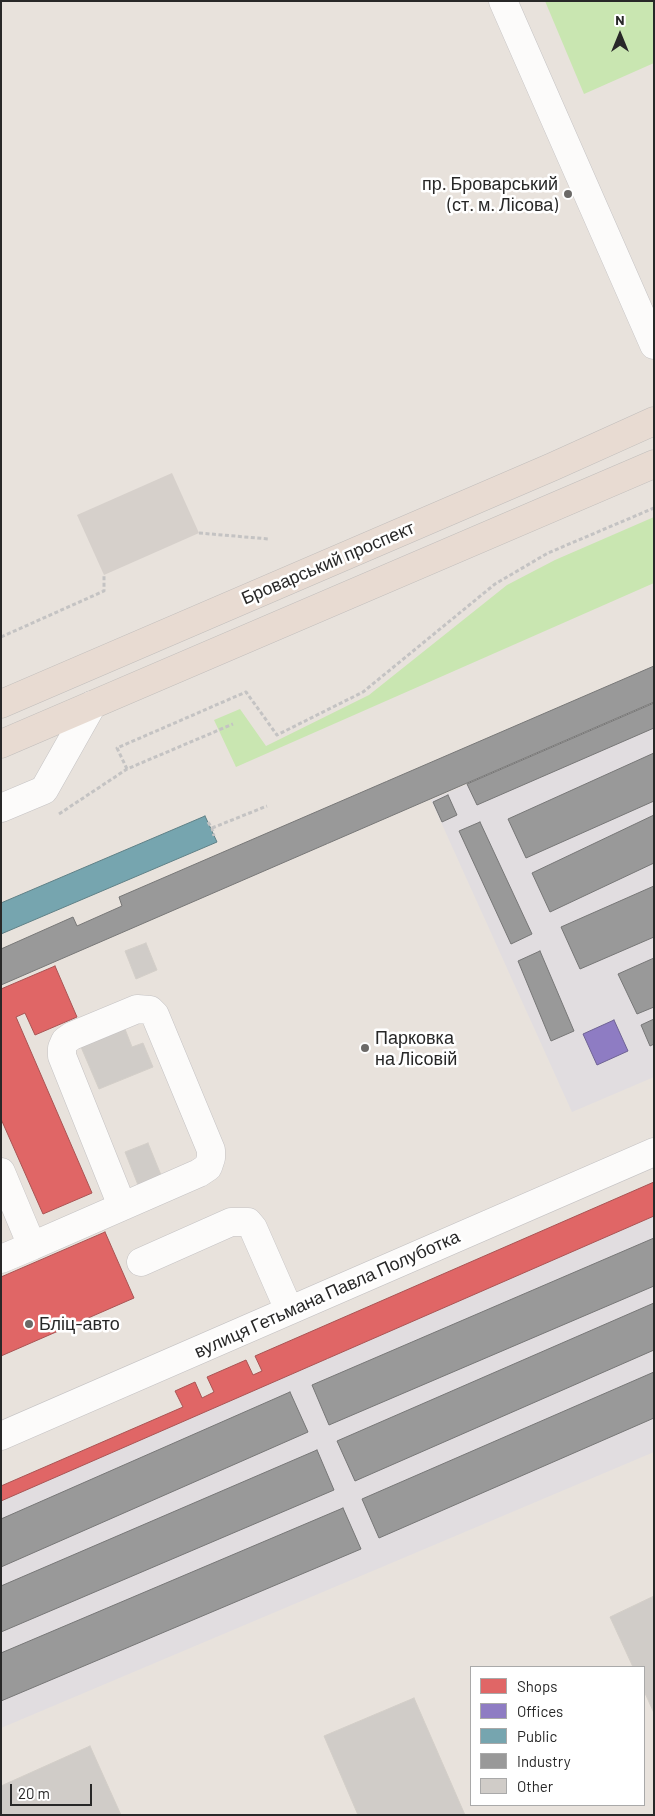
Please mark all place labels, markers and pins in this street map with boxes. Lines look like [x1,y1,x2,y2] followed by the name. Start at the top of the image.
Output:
[422,173,558,215] place label: пр. Броварський (ст. м. Лісова)
[562,188,574,200] marker: пр. Броварський (ст. м. Лісова)
[375,1027,457,1070] place label: Парковка на Лісовій
[359,1042,371,1054] marker: Парковка на Лісовій
[39,1313,120,1335] place label: Бліц-авто
[23,1318,35,1330] marker: Бліц-авто

